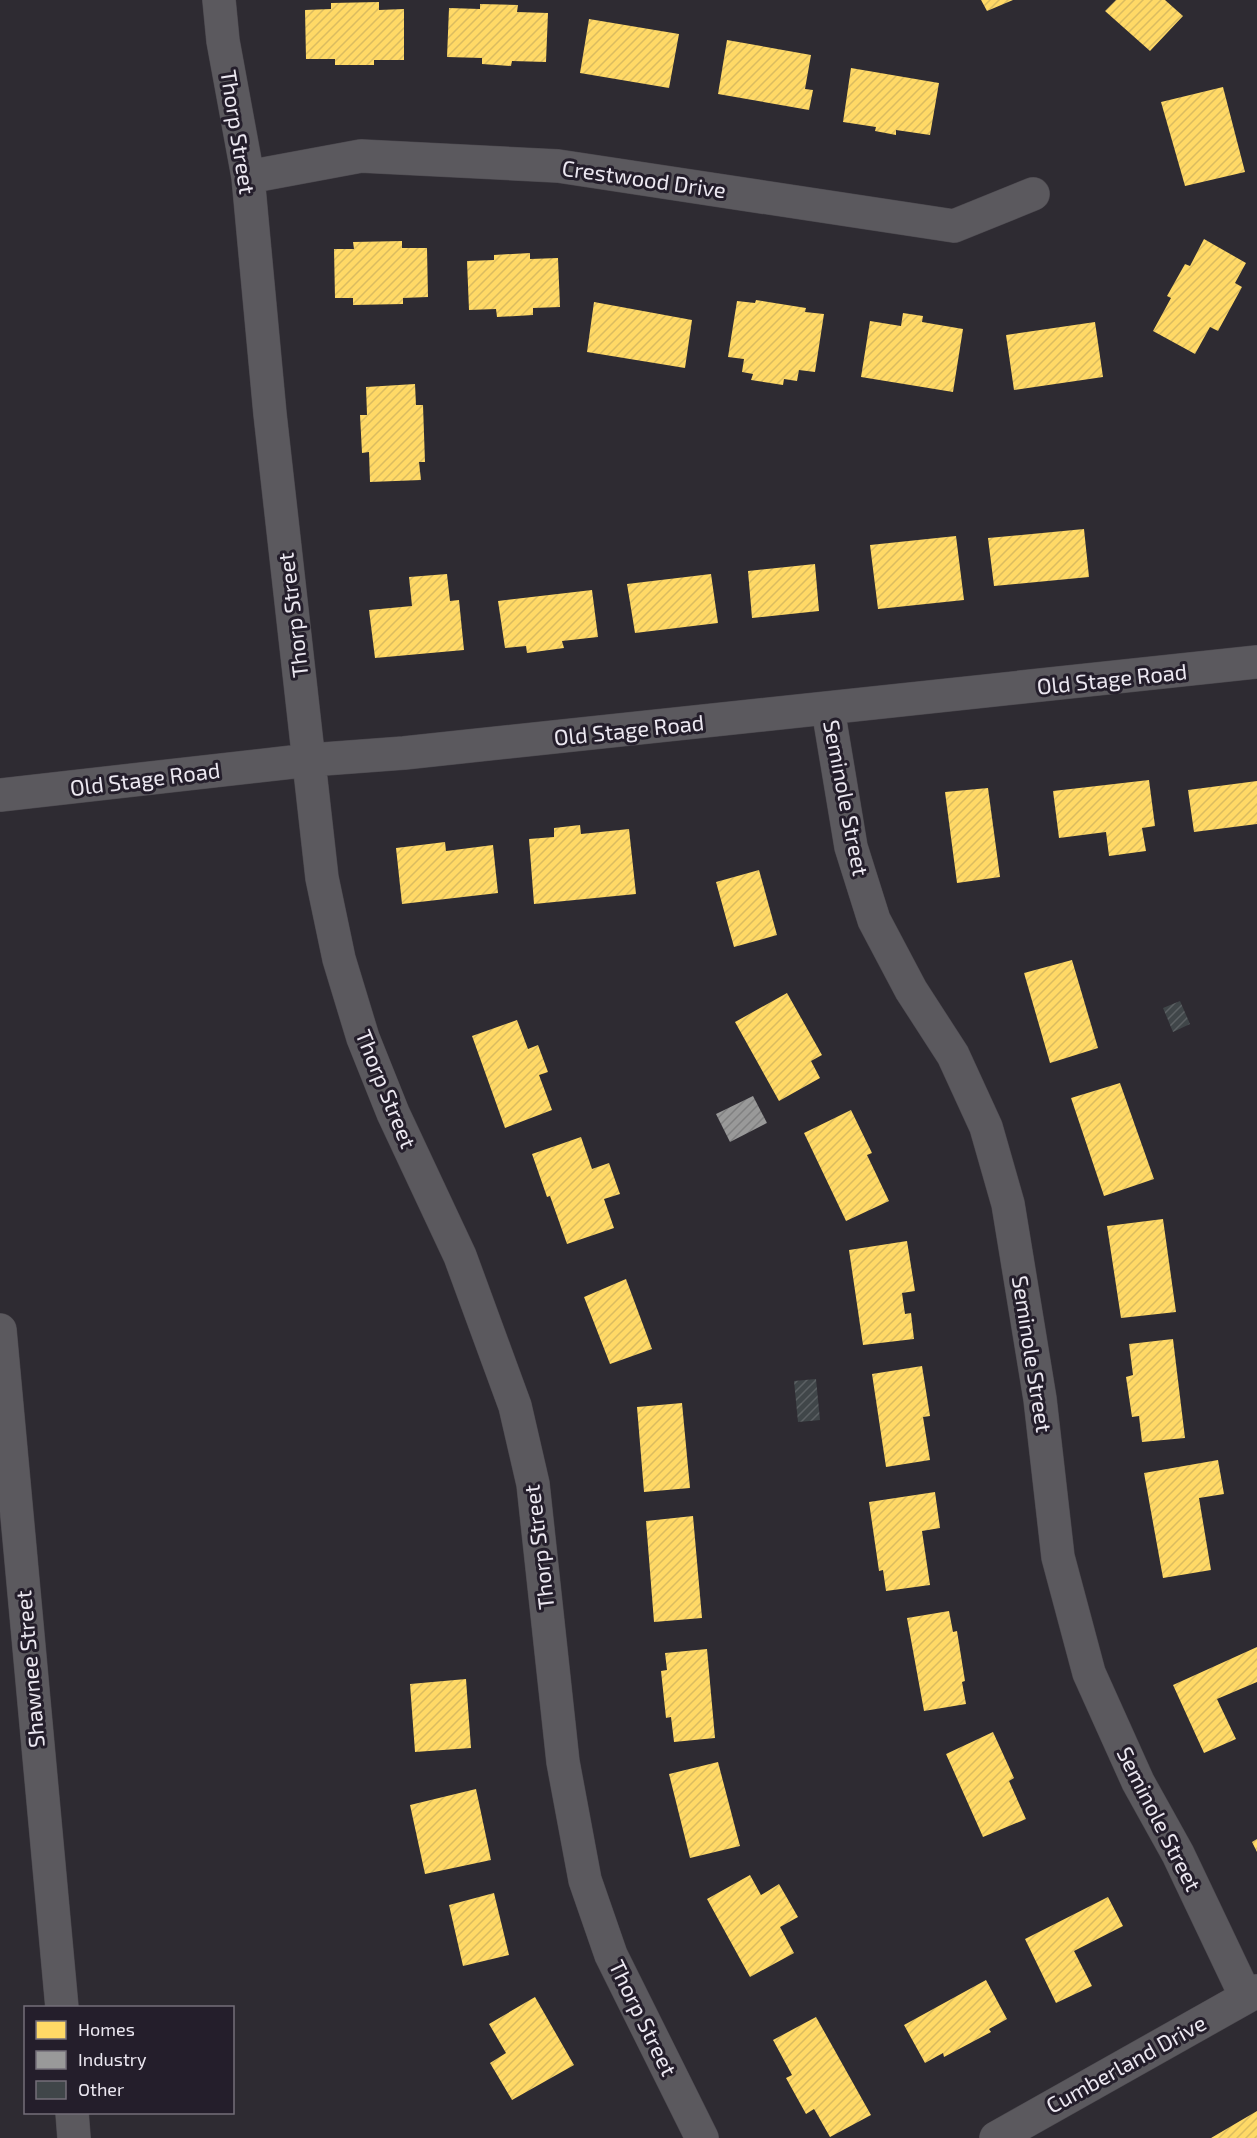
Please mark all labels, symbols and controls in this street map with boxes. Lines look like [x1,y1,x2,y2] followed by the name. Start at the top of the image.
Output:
[216,68,262,196] street label: Thorp Street
[561,154,728,202] street label: Crestwood Drive
[271,551,313,679] street label: Thorp Street
[1035,657,1188,699] street label: Old Stage Road
[552,708,705,750] street label: Old Stage Road
[819,718,875,878] street label: Seminole Street
[68,756,221,800] street label: Old Stage Road
[351,1025,423,1152] street label: Thorp Street
[1008,1274,1058,1434] street label: Seminole Street
[517,1483,559,1611] street label: Thorp Street
[9,1589,49,1749] street label: Shawnee Street
[1112,1742,1207,1895] street label: Seminole Street
[605,1955,683,2080] street label: Thorp Street
[24,2006,234,2114] legend
[1041,2008,1210,2118] street label: Cumberland Drive
[78,2018,135,2040] text: Homes
[78,2048,147,2070] text: Industry
[78,2078,124,2100] text: Other

